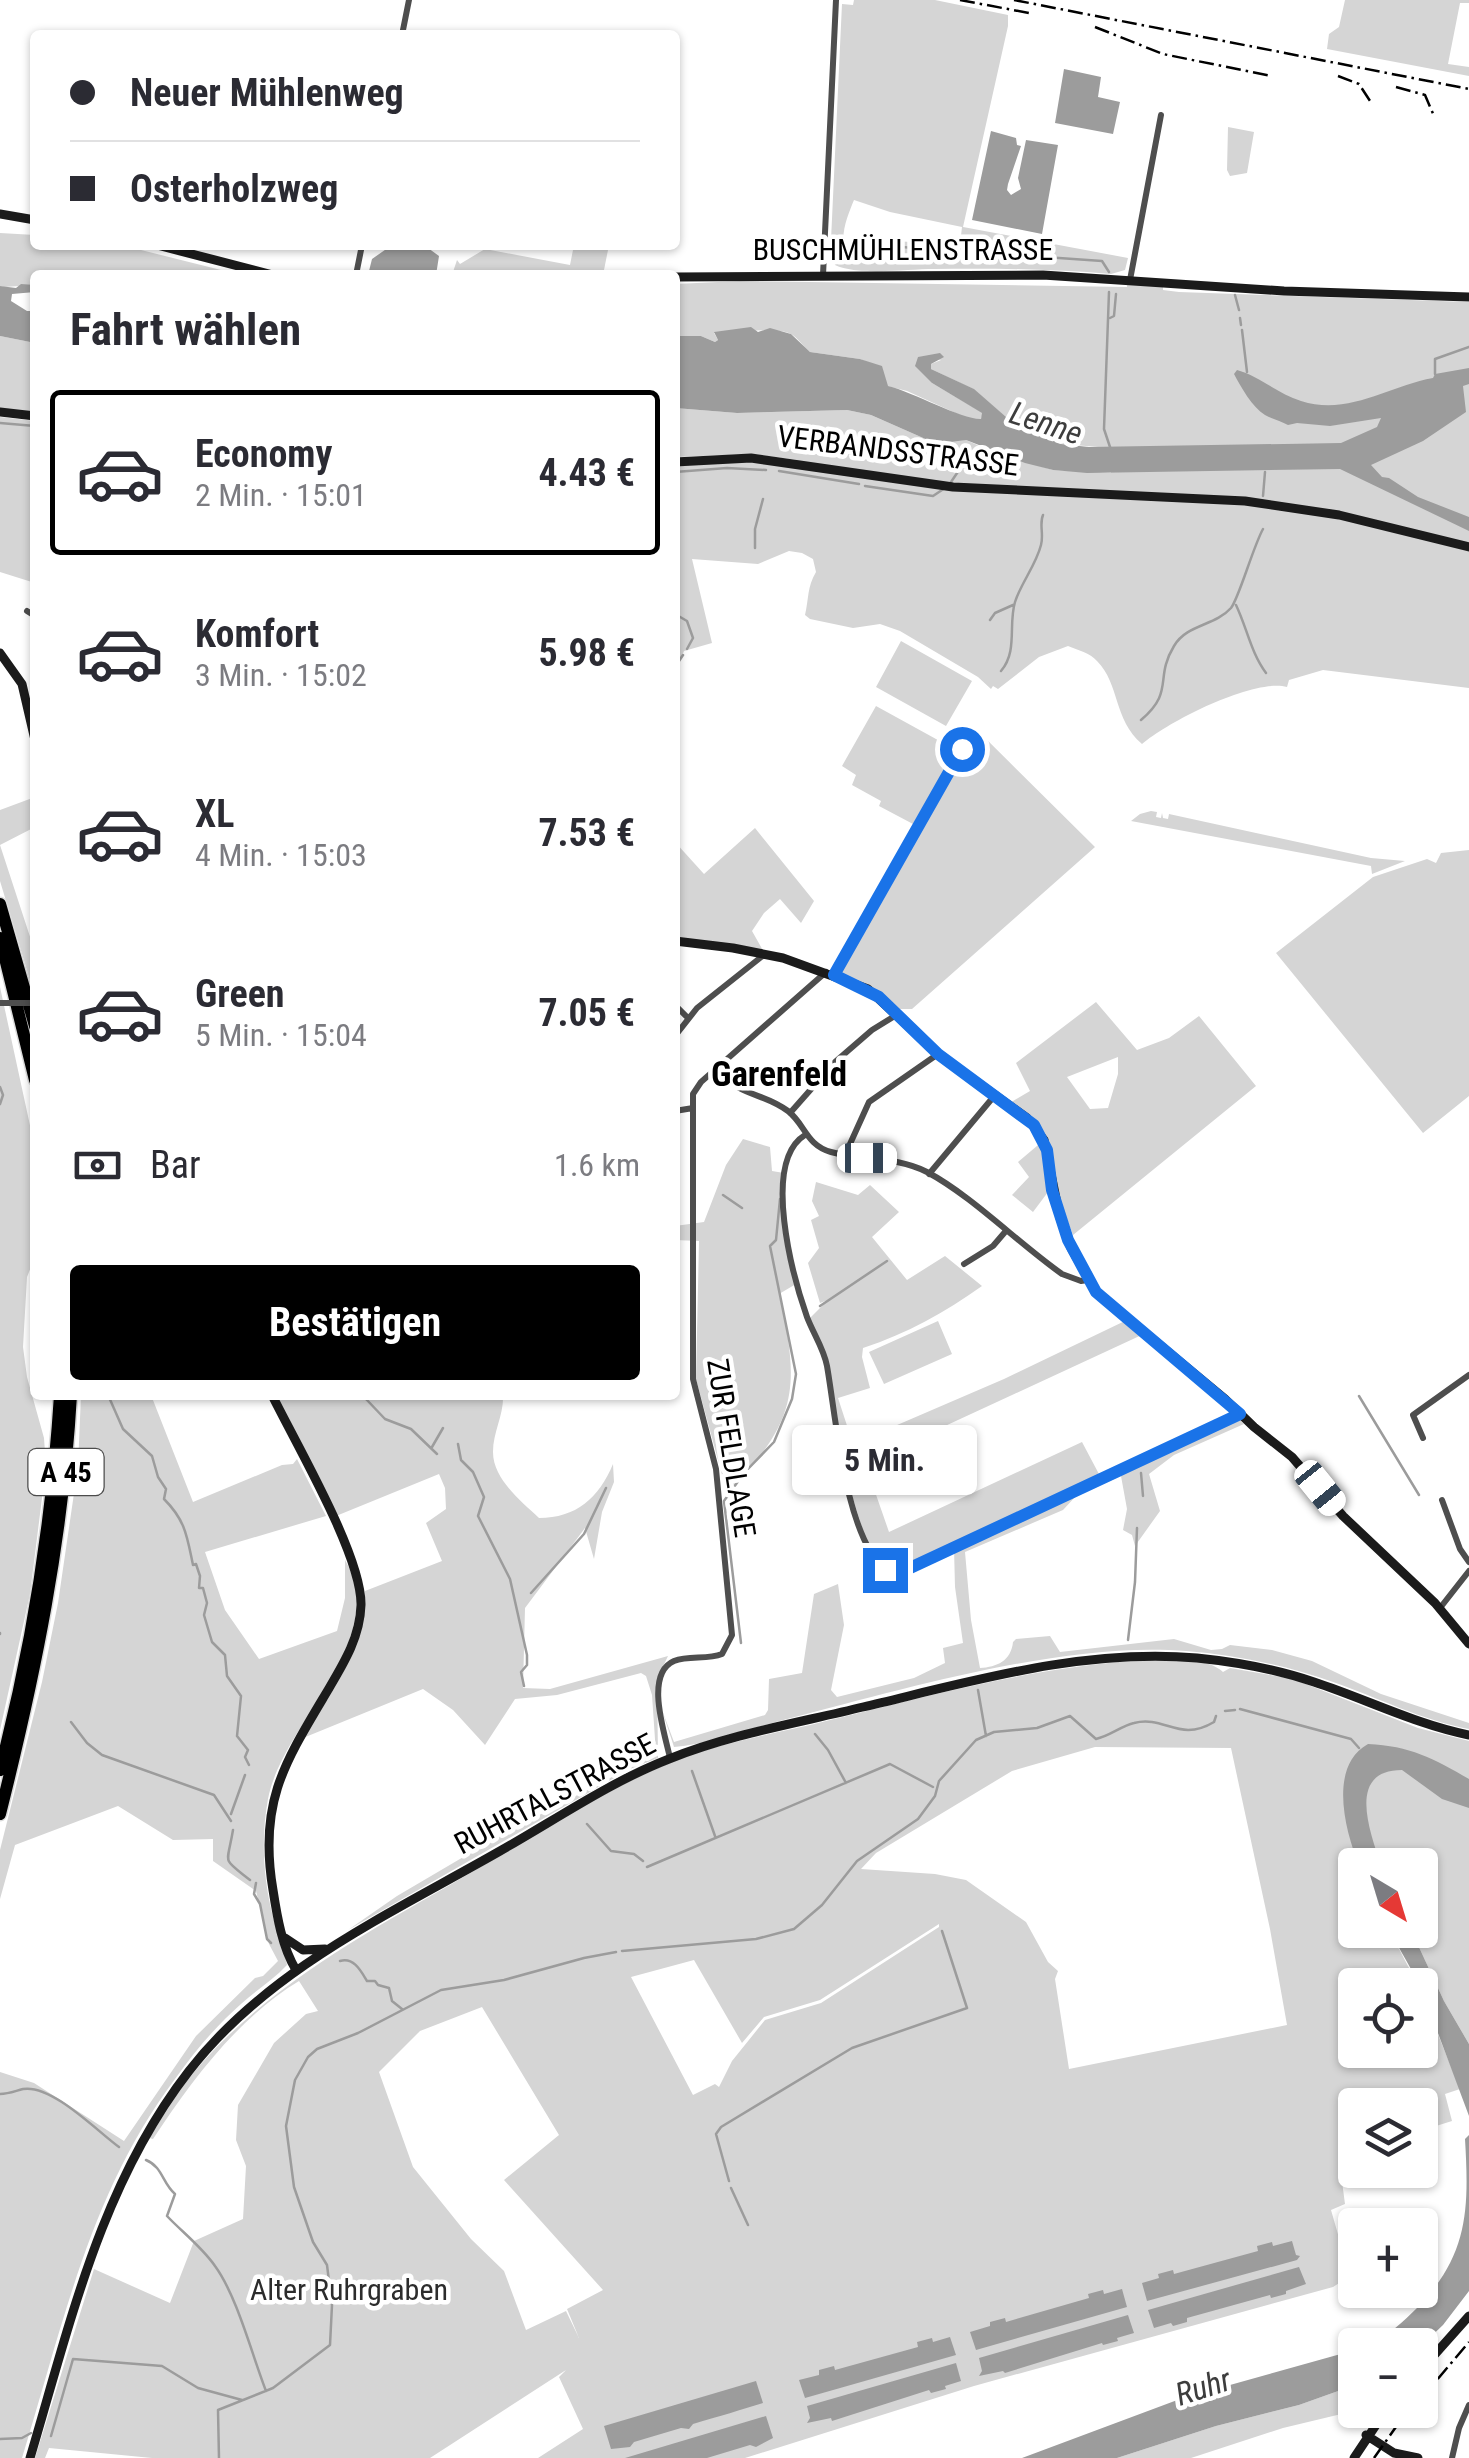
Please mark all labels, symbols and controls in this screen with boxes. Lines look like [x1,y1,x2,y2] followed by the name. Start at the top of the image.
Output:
[130,71,404,115] text: Neuer Mühlenweg
[130,167,338,211] text: Osterholzweg
[753,232,1053,267] street label: BUSCHMÜHLENSTRASSE
[70,303,301,356] text: Fahrt wählen
[1005,394,1087,452] water label: Lenne
[775,418,1021,483] street label: VERBANDSSTRASSE
[75,428,165,518] icon: car
[195,432,332,476] text: Economy
[538,451,635,495] text: 4.43 €
[195,476,367,514] text: 2 Min. · 15:01
[75,608,165,698] icon: car
[195,612,319,656] text: Komfort
[538,631,635,675] text: 5.98 €
[195,656,367,694] text: 3 Min. · 15:02
[940,727,985,772] route start
[75,788,165,878] icon: car
[195,792,234,836] text: XL
[538,811,635,855] text: 7.53 €
[195,836,367,874] text: 4 Min. · 15:03
[75,968,165,1058] icon: car
[195,972,285,1016] text: Green
[538,991,635,1035] text: 7.05 €
[195,1016,367,1054] text: 5 Min. · 15:04
[711,1054,847,1095] district label: Garenfeld
[70,1138,125,1193] icon: cash
[150,1143,201,1187] text: Bar
[837,1143,897,1173] car
[554,1146,640,1184] text: 1.6 km
[70,1265,640,1380] button: Bestätigen
[700,1356,763,1540] street label: ZUR FELDLAGE
[792,1425,978,1495] callout: 5 Min.
[844,1441,925,1479] text: 5 Min.
[28,1449,104,1495] road number: A 45
[1289,1455,1351,1521] car
[863,1548,908,1593] route end
[448,1726,661,1861] street label: RUHRTALSTRASSE
[1338,1848,1438,1948] north arrow
[1338,1848,1438,2428] map controls
[1338,1968,1438,2068] button: locate
[1338,2088,1438,2188] button: layers
[1338,2208,1438,2308] button: +
[250,2272,448,2307] park label: Alter Ruhrgraben
[1338,2328,1438,2428] button: −
[1171,2360,1237,2414] water label: Ruhr

